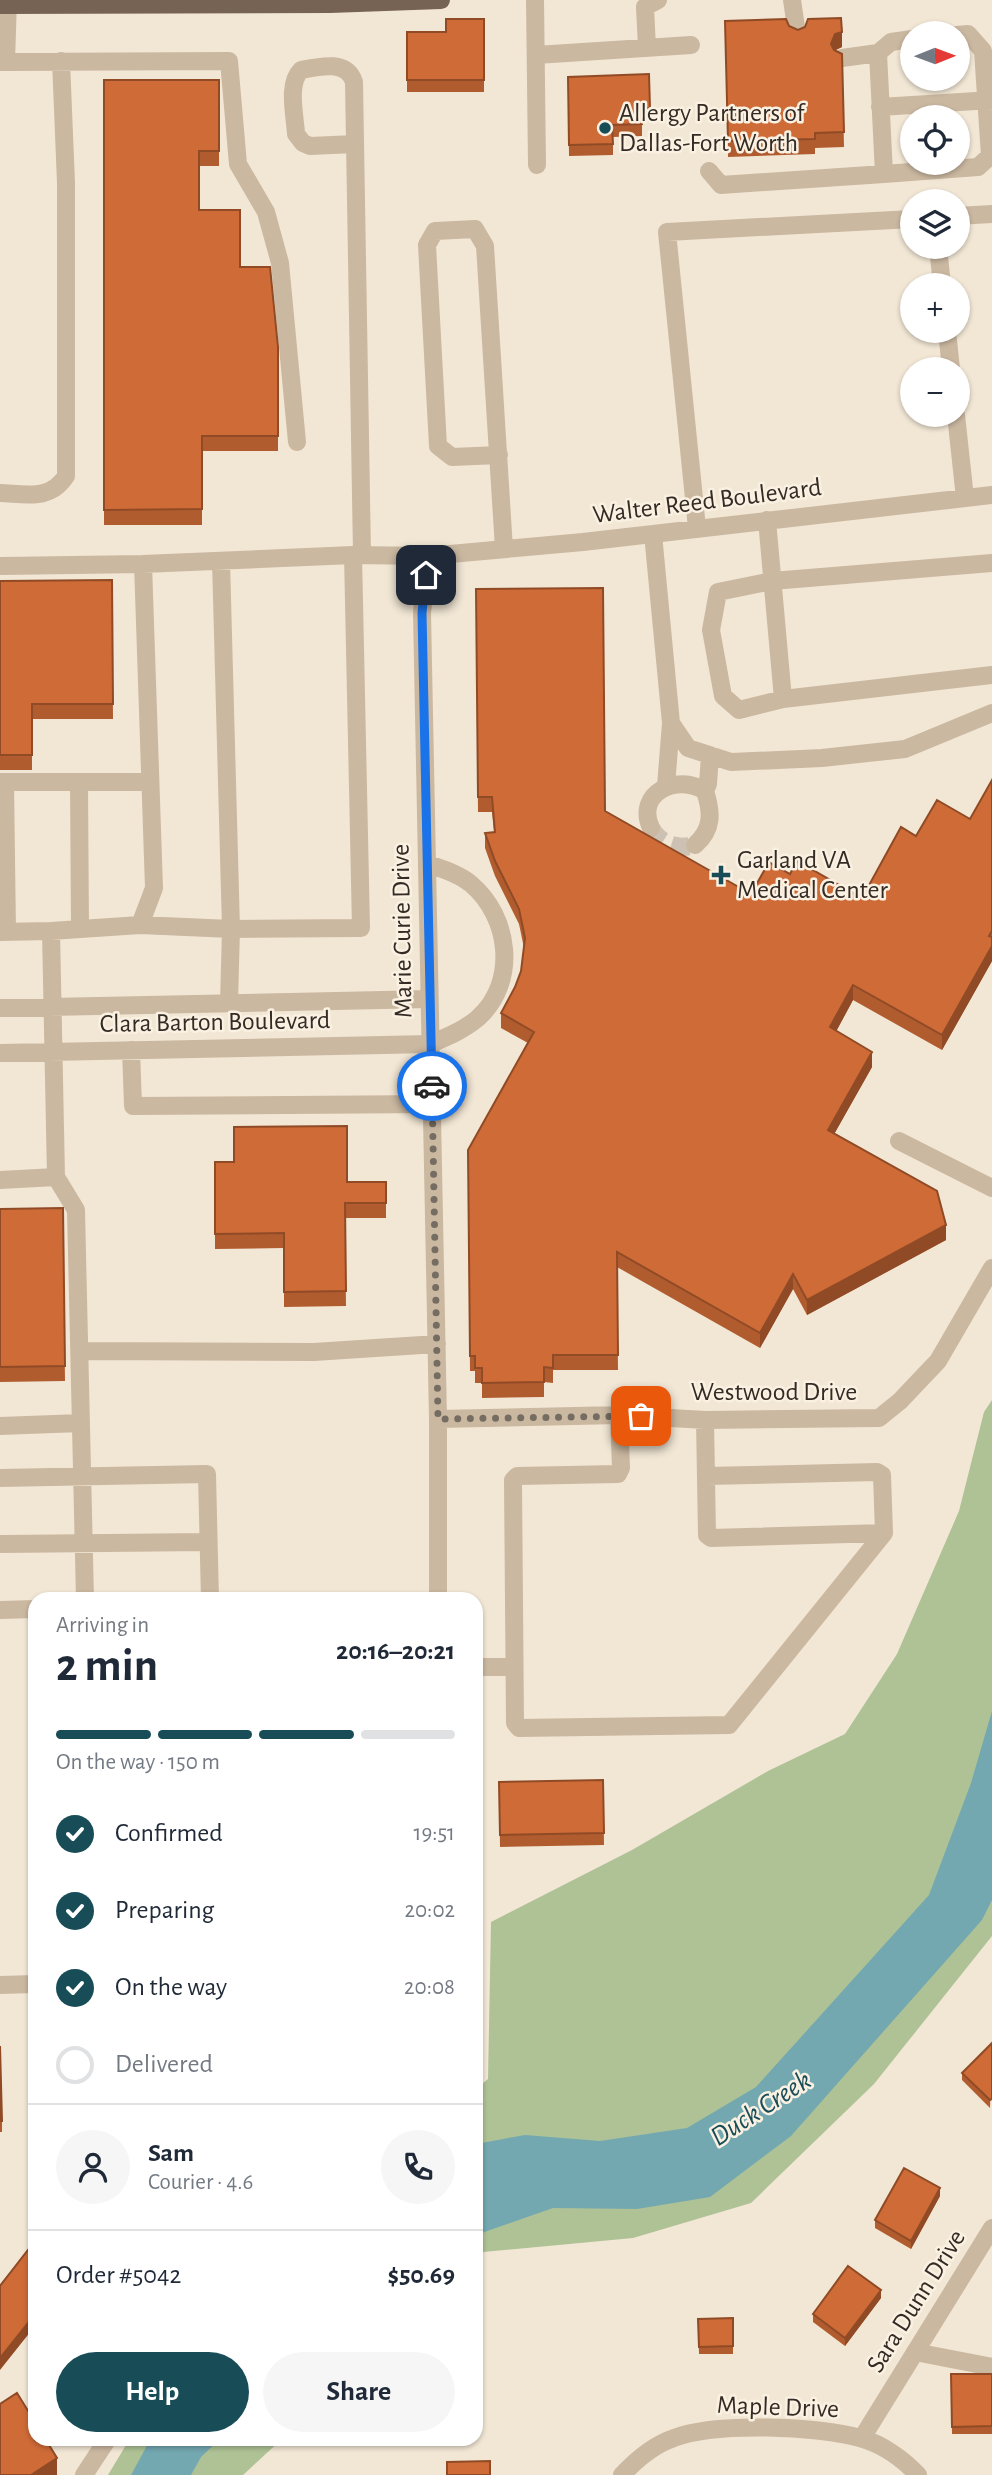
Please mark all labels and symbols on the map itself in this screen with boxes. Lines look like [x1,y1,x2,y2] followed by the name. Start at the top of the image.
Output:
[900,21,970,91] north arrow
[619,100,807,156] place label: Allergy Partners of Dallas-Fort Worth
[597,120,613,136] marker: Allergy Partners of Dallas-Fort Worth
[591,474,823,528] street label: Walter Reed Boulevard
[396,545,456,605] pin
[387,844,417,1018] street label: Marie Curie Drive
[737,847,889,903] place label: Garland VA Medical Center
[711,865,731,885] marker: Garland VA Medical Center
[99,1007,331,1037] street label: Clara Barton Boulevard
[397,1051,467,1121] courier
[691,1379,857,1405] street label: Westwood Drive
[611,1386,671,1446] pin
[706,2066,816,2152] water label: Duck Creek
[862,2225,970,2377] street label: Sara Dunn Drive
[716,2392,840,2422] street label: Maple Drive

